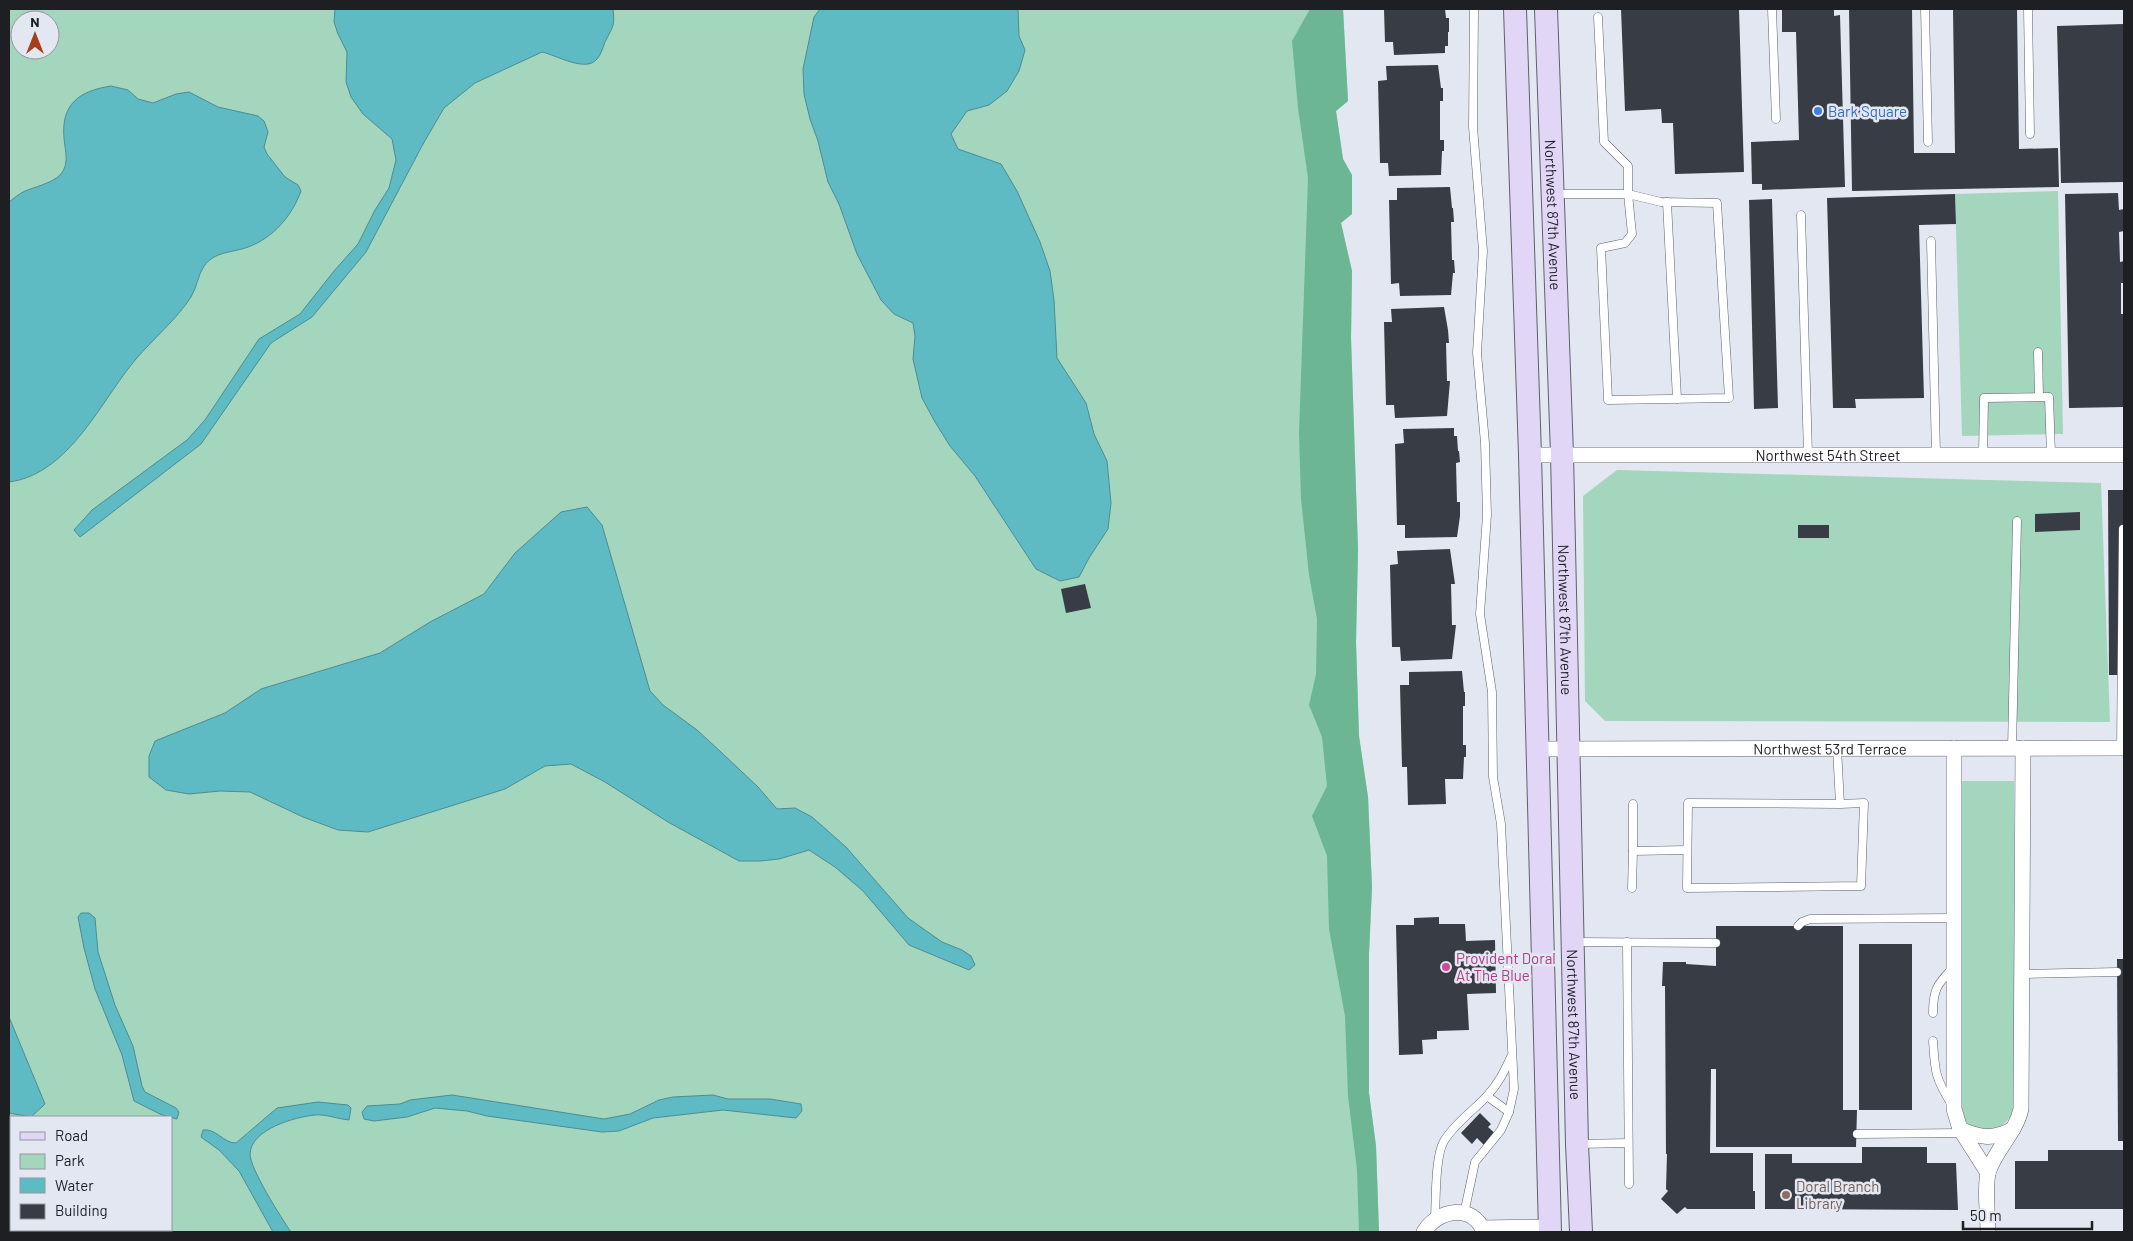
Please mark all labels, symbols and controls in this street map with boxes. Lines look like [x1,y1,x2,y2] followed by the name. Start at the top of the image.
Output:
[10,10,60,60] north arrow
[30,13,40,30] text: N
[1828,102,1907,120] place label: Bark Square
[1812,105,1824,117] marker: Bark Square
[1542,139,1565,291] street label: Northwest 87th Avenue
[1755,446,1901,464] street label: Northwest 54th Street
[1555,544,1576,695] street label: Northwest 87th Avenue
[1753,739,1907,758] street label: Northwest 53rd Terrace
[1456,949,1556,984] place label: Provident Doral At The Blue
[1564,949,1585,1100] street label: Northwest 87th Avenue
[1440,961,1452,973] marker: Provident Doral At The Blue
[10,1116,172,1231] legend
[55,1126,88,1144] text: Road
[55,1151,85,1169] text: Park
[55,1176,94,1194] text: Water
[1796,1177,1879,1212] place label: Doral Branch Library
[1780,1189,1792,1201] marker: Doral Branch Library
[1963,1198,2092,1230] scale bar
[55,1201,108,1219] text: Building
[1970,1206,2002,1224] text: 50 m

